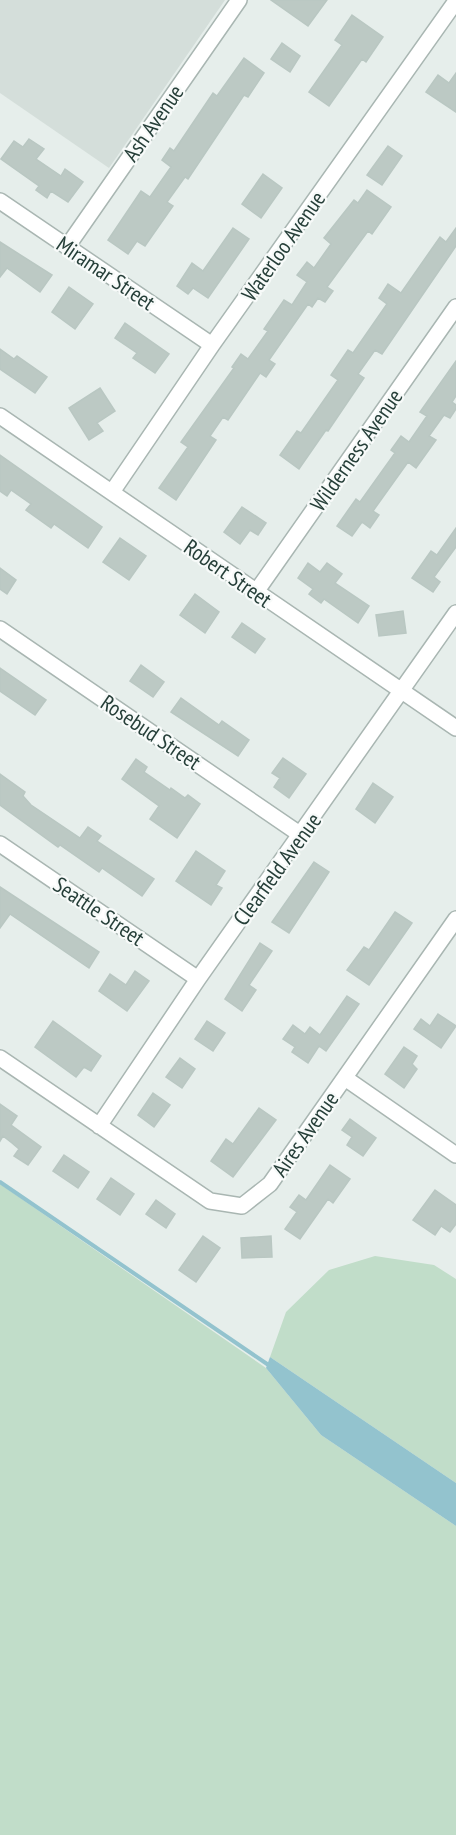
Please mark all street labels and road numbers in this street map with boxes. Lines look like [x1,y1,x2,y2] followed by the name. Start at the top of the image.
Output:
[117,79,189,167] street label: Ash Avenue
[235,186,331,306] street label: Waterloo Avenue
[51,230,161,316] street label: Miramar Street
[304,384,408,516] street label: Wilderness Avenue
[179,533,277,613] street label: Robert Street
[96,688,206,776] street label: Rosebud Street
[227,807,327,931] street label: Clearfield Avenue
[48,870,150,952] street label: Seattle Street
[266,1086,344,1182] street label: Aires Avenue

